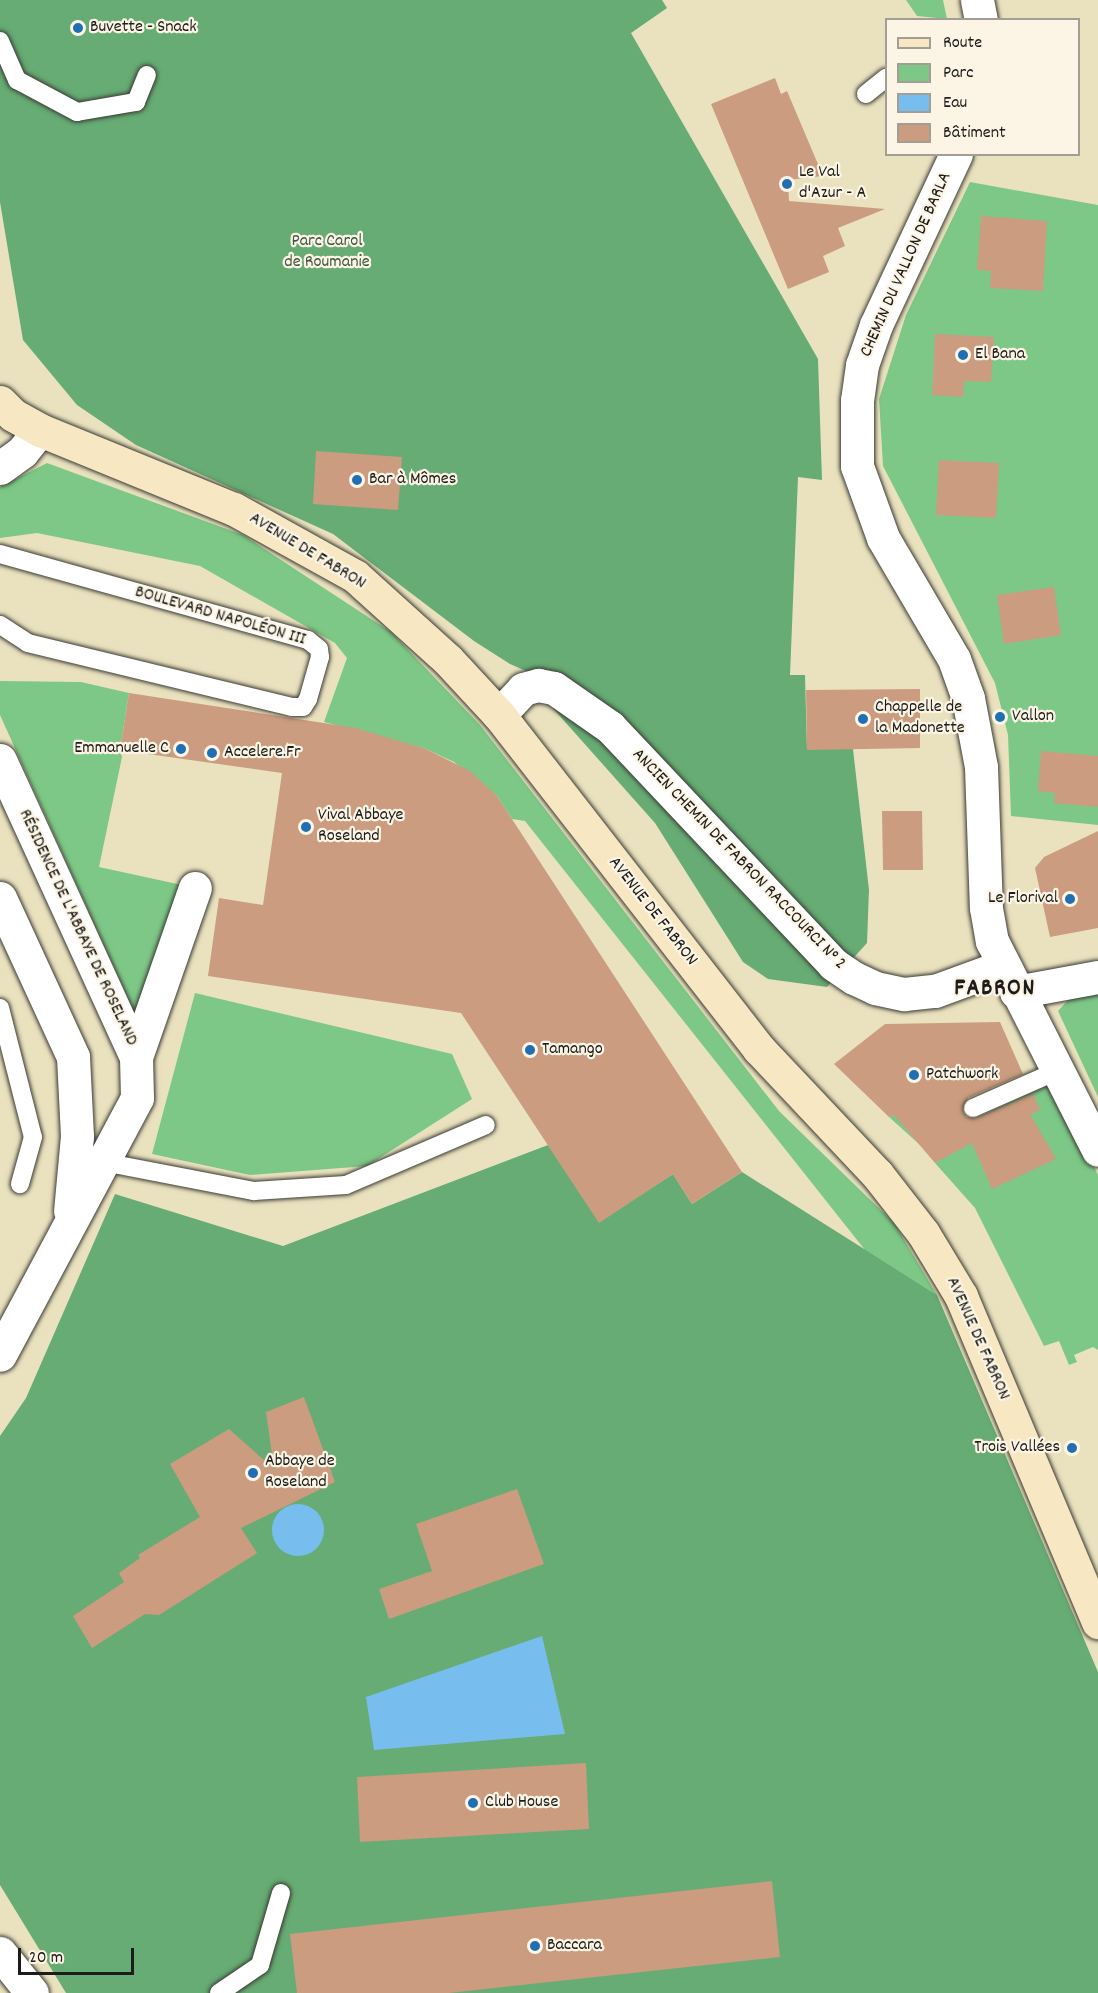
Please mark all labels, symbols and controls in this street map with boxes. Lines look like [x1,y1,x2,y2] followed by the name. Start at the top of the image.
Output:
[90,17,197,39] place label: Buvette - Snack
[885,18,1080,156] legend
[71,21,85,35] marker: Buvette - Snack
[943,31,982,56] text: Route
[943,61,974,86] text: Parc
[943,91,967,116] text: Eau
[943,121,1006,146] text: Bâtiment
[799,163,866,206] place label: Le Val d'Azur - A
[856,169,958,361] street label: CHEMIN DU VALLON DE BARLA
[780,177,794,191] marker: Le Val d'Azur - A
[284,232,370,274] park label: Parc Carol de Roumanie
[975,344,1025,366] place label: El Bana
[956,348,970,362] marker: El Bana
[369,469,456,491] place label: Bar à Mômes
[350,473,364,487] marker: Bar à Mômes
[245,509,369,595] street label: AVENUE DE FABRON
[132,582,308,652] street label: BOULEVARD NAPOLÉON III
[875,698,965,740] place label: Chappelle de la Madonette
[1012,706,1054,728] place label: Vallon
[993,710,1007,724] marker: Vallon
[856,712,870,726] marker: Chappelle de la Madonette
[74,738,169,760] place label: Emmanuelle C
[174,742,188,756] marker: Emmanuelle C
[224,742,301,764] place label: Accelere.Fr
[626,745,850,975] street label: ANCIEN CHEMIN DE FABRON RACCOURCI N° 2
[205,746,219,760] marker: Accelere.Fr
[13,806,141,1050] street label: RÉSIDENCE DE L'ABBAYE DE ROSELAND
[318,806,403,848] place label: Vival Abbaye Roseland
[299,820,313,834] marker: Vival Abbaye Roseland
[603,853,701,971] street label: AVENUE DE FABRON
[988,888,1058,910] place label: Le Florival
[1063,892,1077,906] marker: Le Florival
[954,976,1036,1004] district label: FABRON
[542,1039,603,1061] place label: Tamango
[523,1043,537,1057] marker: Tamango
[926,1064,998,1086] place label: Patchwork
[907,1068,921,1082] marker: Patchwork
[940,1274,1014,1404] street label: AVENUE DE FABRON
[974,1437,1060,1459] place label: Trois Vallées
[1065,1441,1079,1455] marker: Trois Vallées
[265,1452,335,1494] place label: Abbaye de Roseland
[246,1466,260,1480] marker: Abbaye de Roseland
[485,1792,558,1814] place label: Club House
[466,1796,480,1810] marker: Club House
[547,1935,602,1957] place label: Baccara
[21,1936,136,1974] scale bar
[528,1939,542,1953] marker: Baccara
[29,1946,63,1971] text: 20 m

